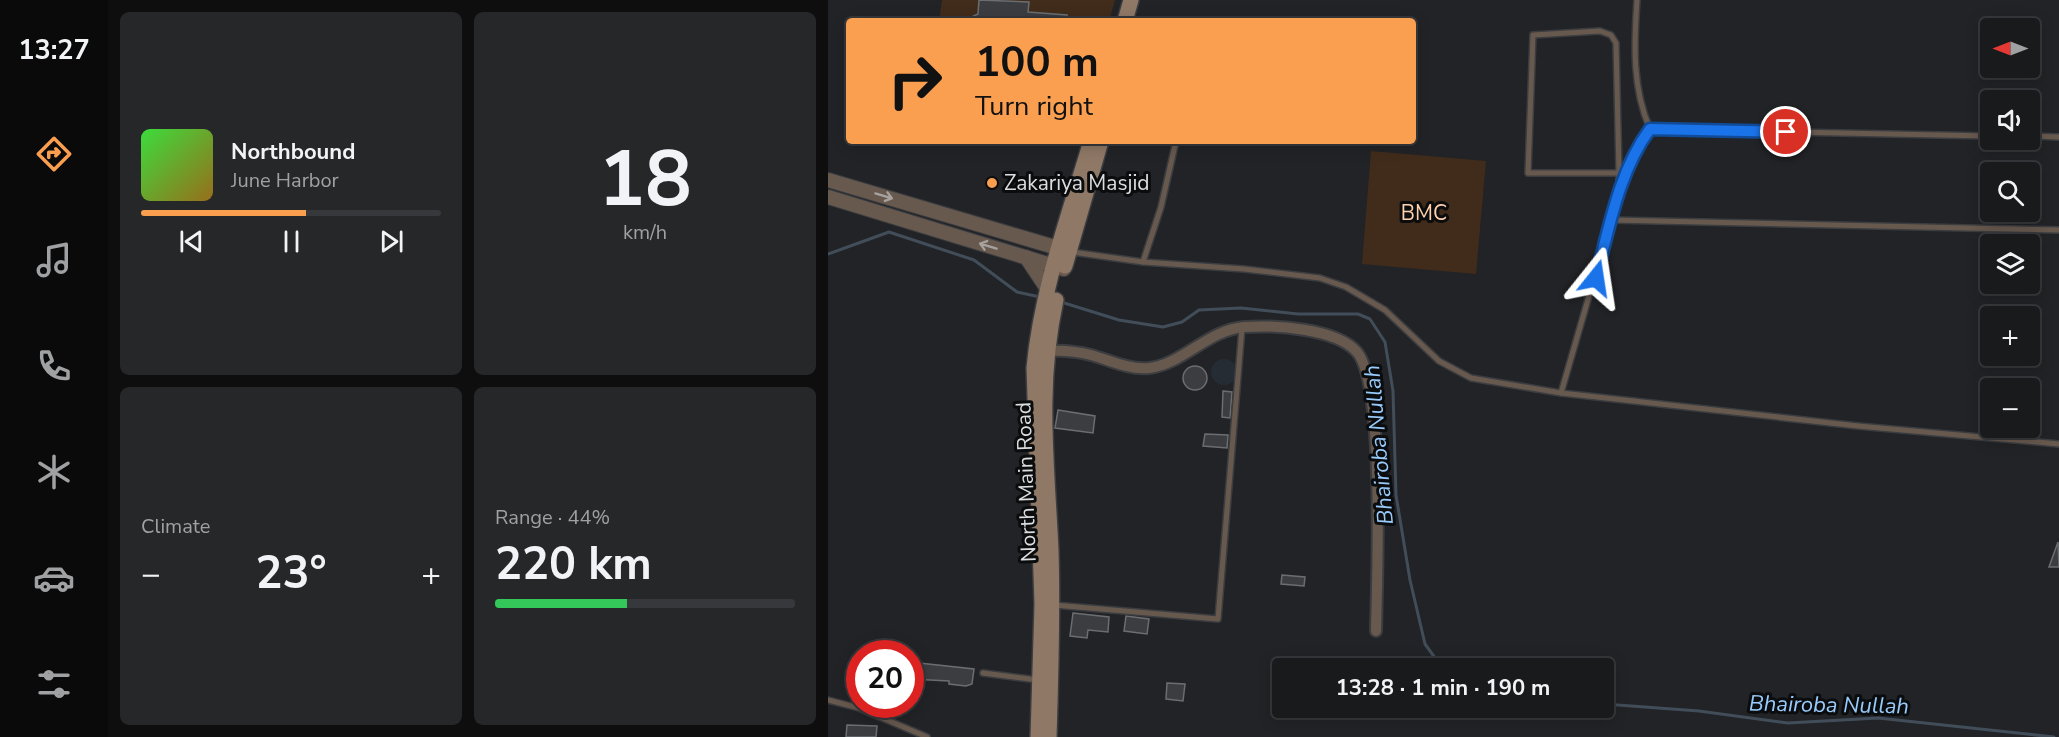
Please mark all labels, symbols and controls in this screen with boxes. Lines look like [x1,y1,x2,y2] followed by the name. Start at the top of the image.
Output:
[1980,18,2040,78] north arrow
[1980,18,2040,438] map controls
[18,32,90,69] text: 13:27
[975,34,1099,91] text: 100 m
[876,42,954,120] icon: right
[975,88,1093,125] text: Turn right
[1980,90,2040,150] button: sound
[1760,106,1811,157] pin
[1769,115,1802,148] icon: arrive
[598,126,692,233] text: 18
[33,133,75,175] icon: directions
[231,137,355,167] text: Northbound
[1980,162,2040,222] button: search
[231,167,339,194] text: June Harbor
[1004,169,1150,197] place label: Zakariya Masjid
[985,176,999,190] marker: Zakariya Masjid
[874,191,893,202] one-way arrow
[1401,199,1447,227] park label: BMC
[623,219,667,246] text: km/h
[175,225,208,258] icon: previous
[275,225,308,258] icon: pause
[375,225,408,258] icon: next
[1980,234,2040,294] button: layers
[33,239,75,281] icon: music
[979,240,998,251] one-way arrow
[1564,246,1628,310] position arrow
[1980,306,2040,366] button: +
[33,345,75,387] icon: phone
[1357,364,1401,526] water label: Bhairoba Nullah
[1980,378,2040,438] button: −
[1009,402,1043,562] street label: North Main Road
[33,451,75,493] icon: climate
[495,504,610,531] text: Range · 44%
[141,513,210,540] text: Climate
[495,534,652,595] text: 220 km
[255,543,327,604] text: 23°
[141,552,161,597] text: −
[421,552,441,597] text: +
[33,557,75,599] icon: car
[846,640,924,718] speed limit sign: 20
[33,663,75,705] icon: filters
[1336,673,1550,703] text: 13:28 · 1 min · 190 m
[1749,689,1909,721] water label: Bhairoba Nullah

